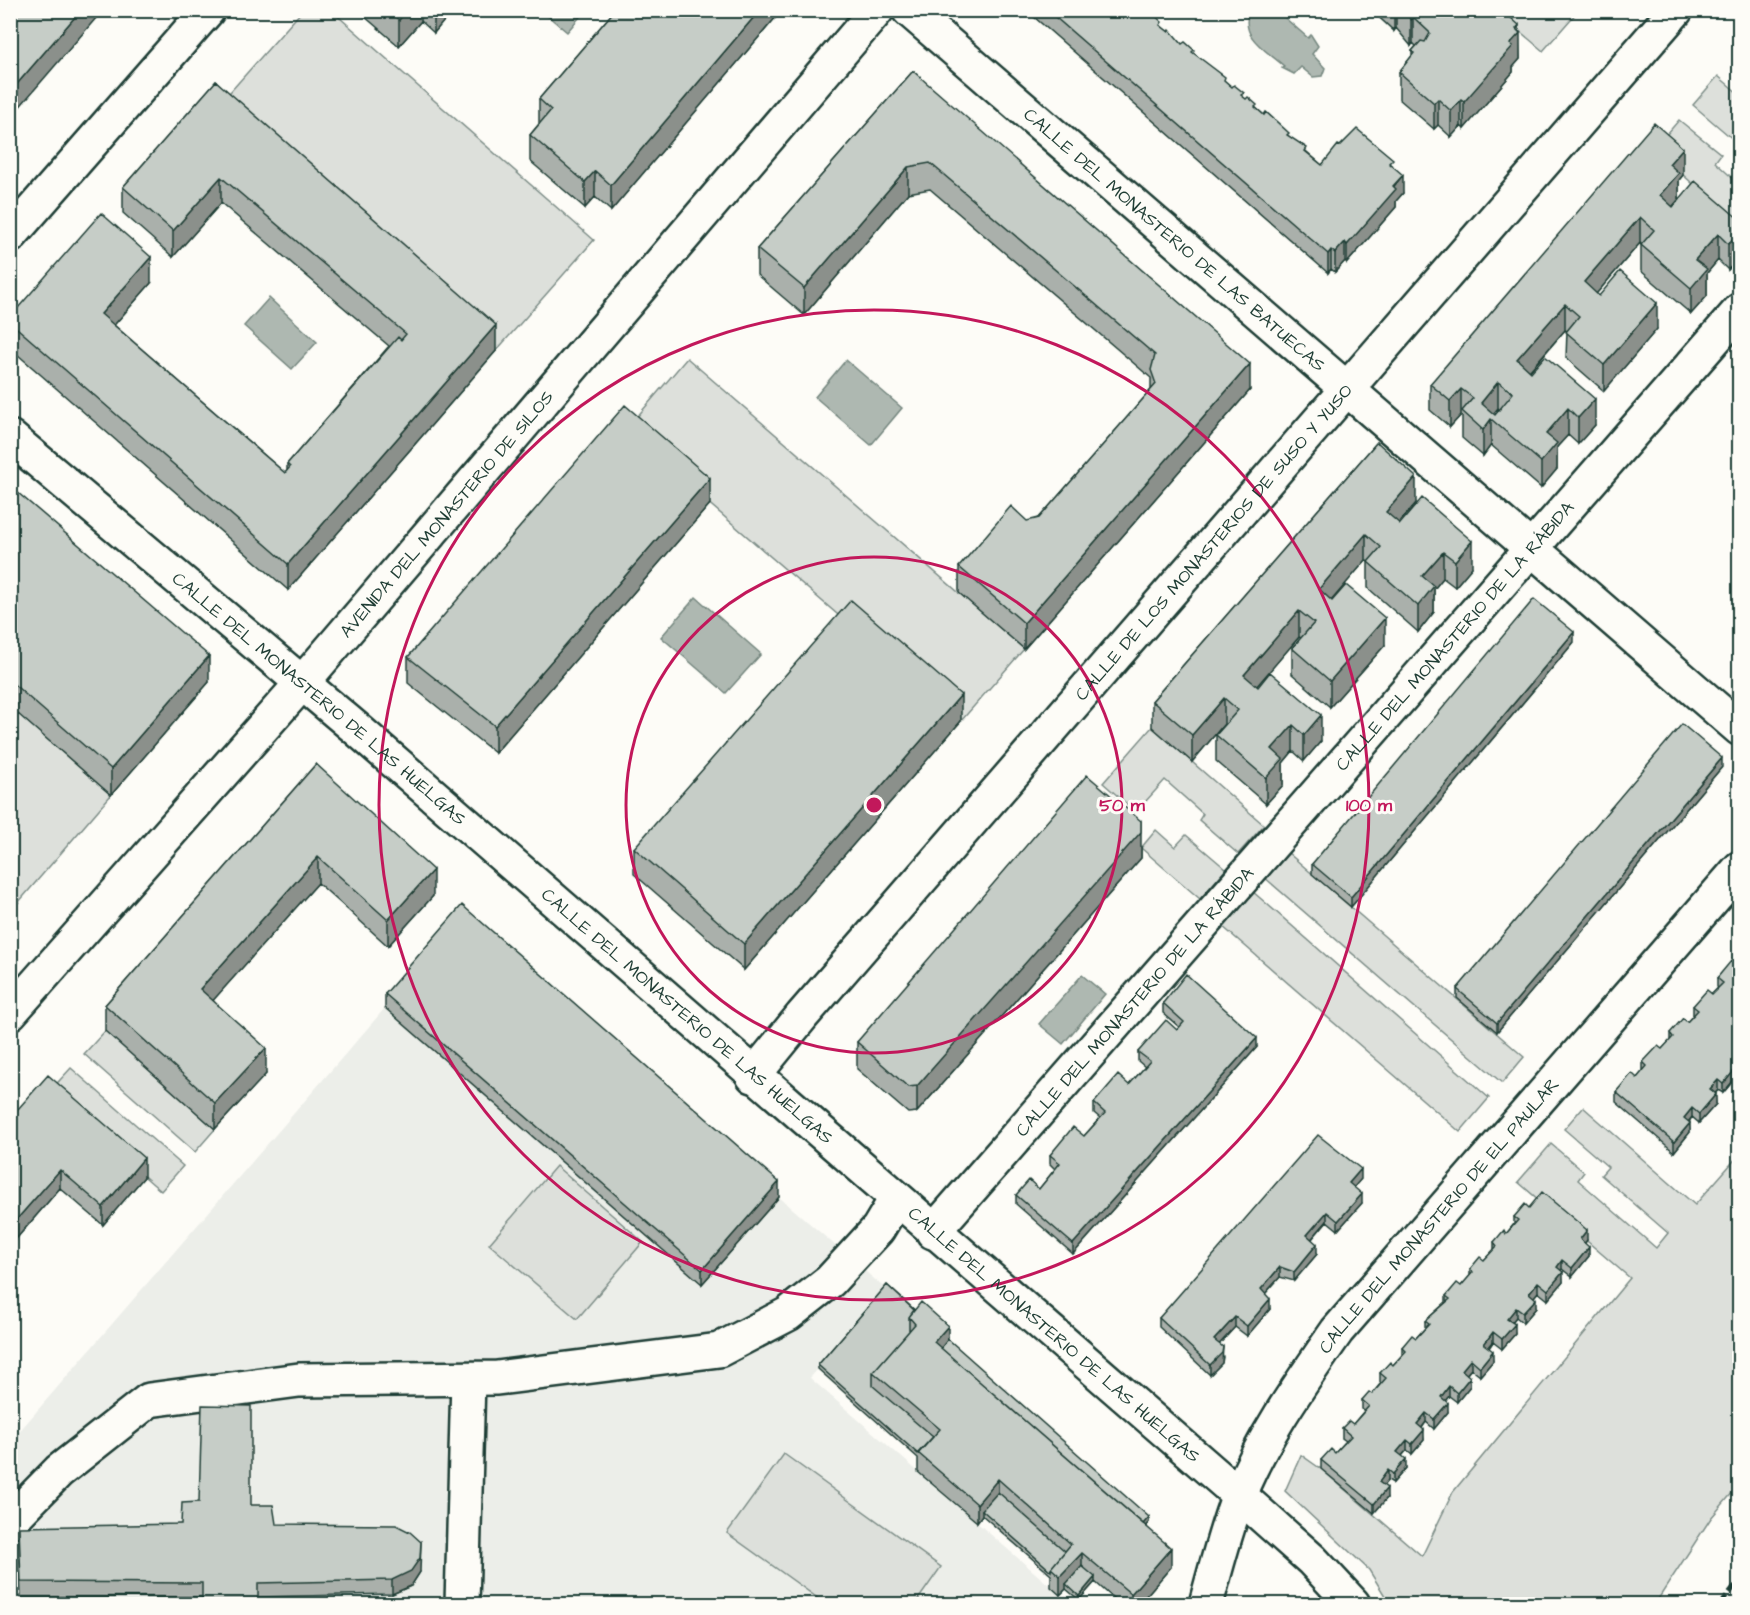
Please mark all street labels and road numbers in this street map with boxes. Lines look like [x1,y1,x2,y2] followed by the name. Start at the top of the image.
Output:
[1018,102,1331,377] street label: CALLE DEL MONASTERIO DE LAS BATUECAS
[1069,379,1358,706] street label: CALLE DE LOS MONASTERIOS DE SUSO Y YUSO
[334,385,559,643] street label: AVENIDA DEL MONASTERIO DE SILOS
[1330,495,1580,776] street label: CALLE DEL MONASTERIO DE LA RÁBIDA
[167,566,472,831] street label: CALLE DEL MONASTERIO DE LAS HUELGAS
[1010,861,1260,1142] street label: CALLE DEL MONASTERIO DE LA RÁBIDA
[536,882,839,1150] street label: CALLE DEL MONASTERIO DE LAS HUELGAS
[1313,1072,1564,1359] street label: CALLE DEL MONASTERIO DE EL PAULAR
[903,1201,1206,1468] street label: CALLE DEL MONASTERIO DE LAS HUELGAS

